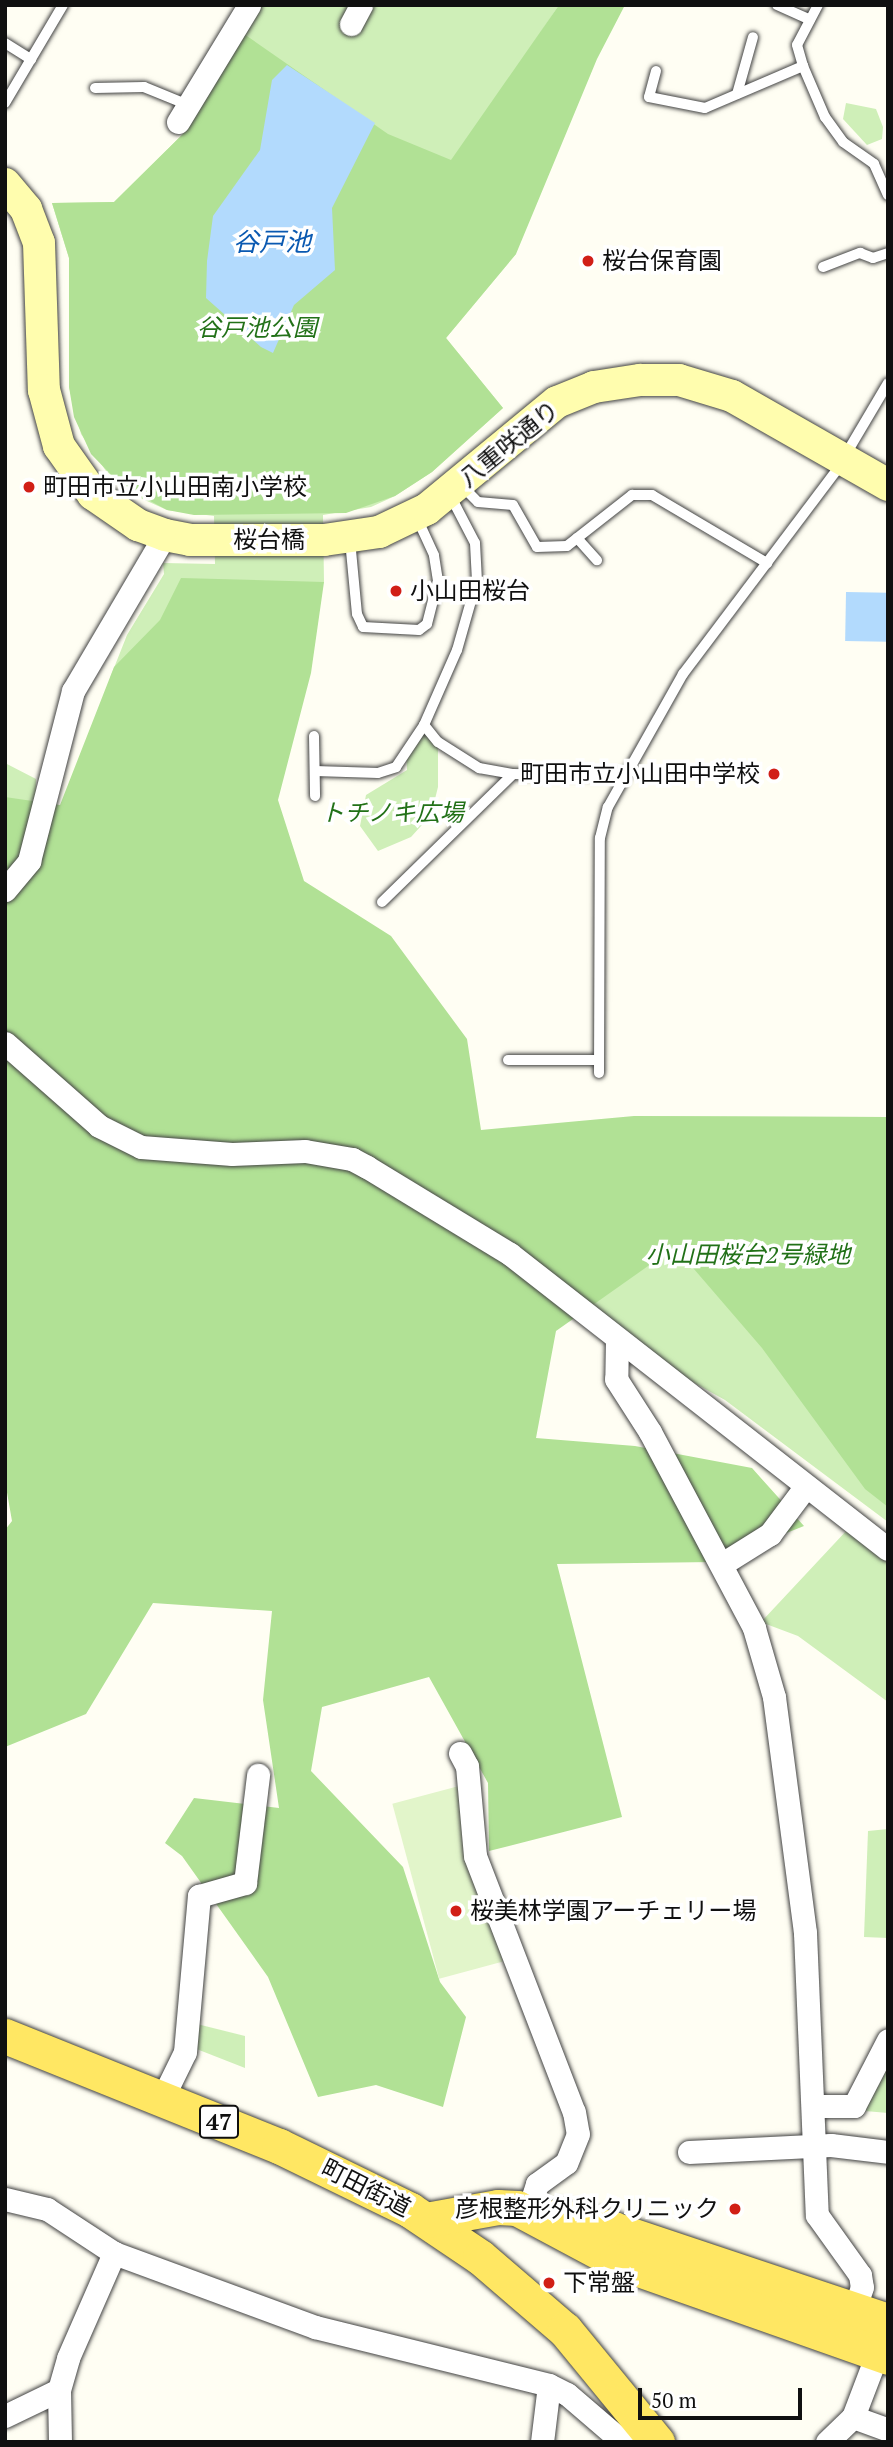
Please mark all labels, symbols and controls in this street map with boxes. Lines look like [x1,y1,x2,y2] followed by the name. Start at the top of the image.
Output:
[233,226,311,258] water label: 谷戸池
[602,247,722,275] place label: 桜台保育園
[580,253,596,269] marker: 桜台保育園
[197,314,317,342] park label: 谷戸池公園
[453,395,565,493] street label: 八重咲通り
[43,473,307,501] place label: 町田市立小山田南小学校
[21,479,37,495] marker: 町田市立小山田南小学校
[233,526,305,554] street label: 桜台橋
[410,577,530,605] place label: 小山田桜台
[388,583,404,599] marker: 小山田桜台
[520,760,760,788] place label: 町田市立小山田中学校
[766,766,782,782] marker: 町田市立小山田中学校
[320,799,464,827] park label: トチノキ広場
[646,1241,850,1269] park label: 小山田桜台2号緑地
[470,1897,757,1925] place label: 桜美林学園アーチェリー場
[448,1903,464,1919] marker: 桜美林学園アーチェリー場
[198,2102,240,2142] road number: 47
[317,2153,415,2223] street label: 町田街道
[455,2195,719,2223] place label: 彦根整形外科クリニック
[725,2199,745,2219] marker: 彦根整形外科クリニック
[563,2269,635,2297] place label: 下常盤
[541,2275,557,2291] marker: 下常盤
[641,2374,806,2418] scale bar
[651,2386,697,2414] text: 50 m

